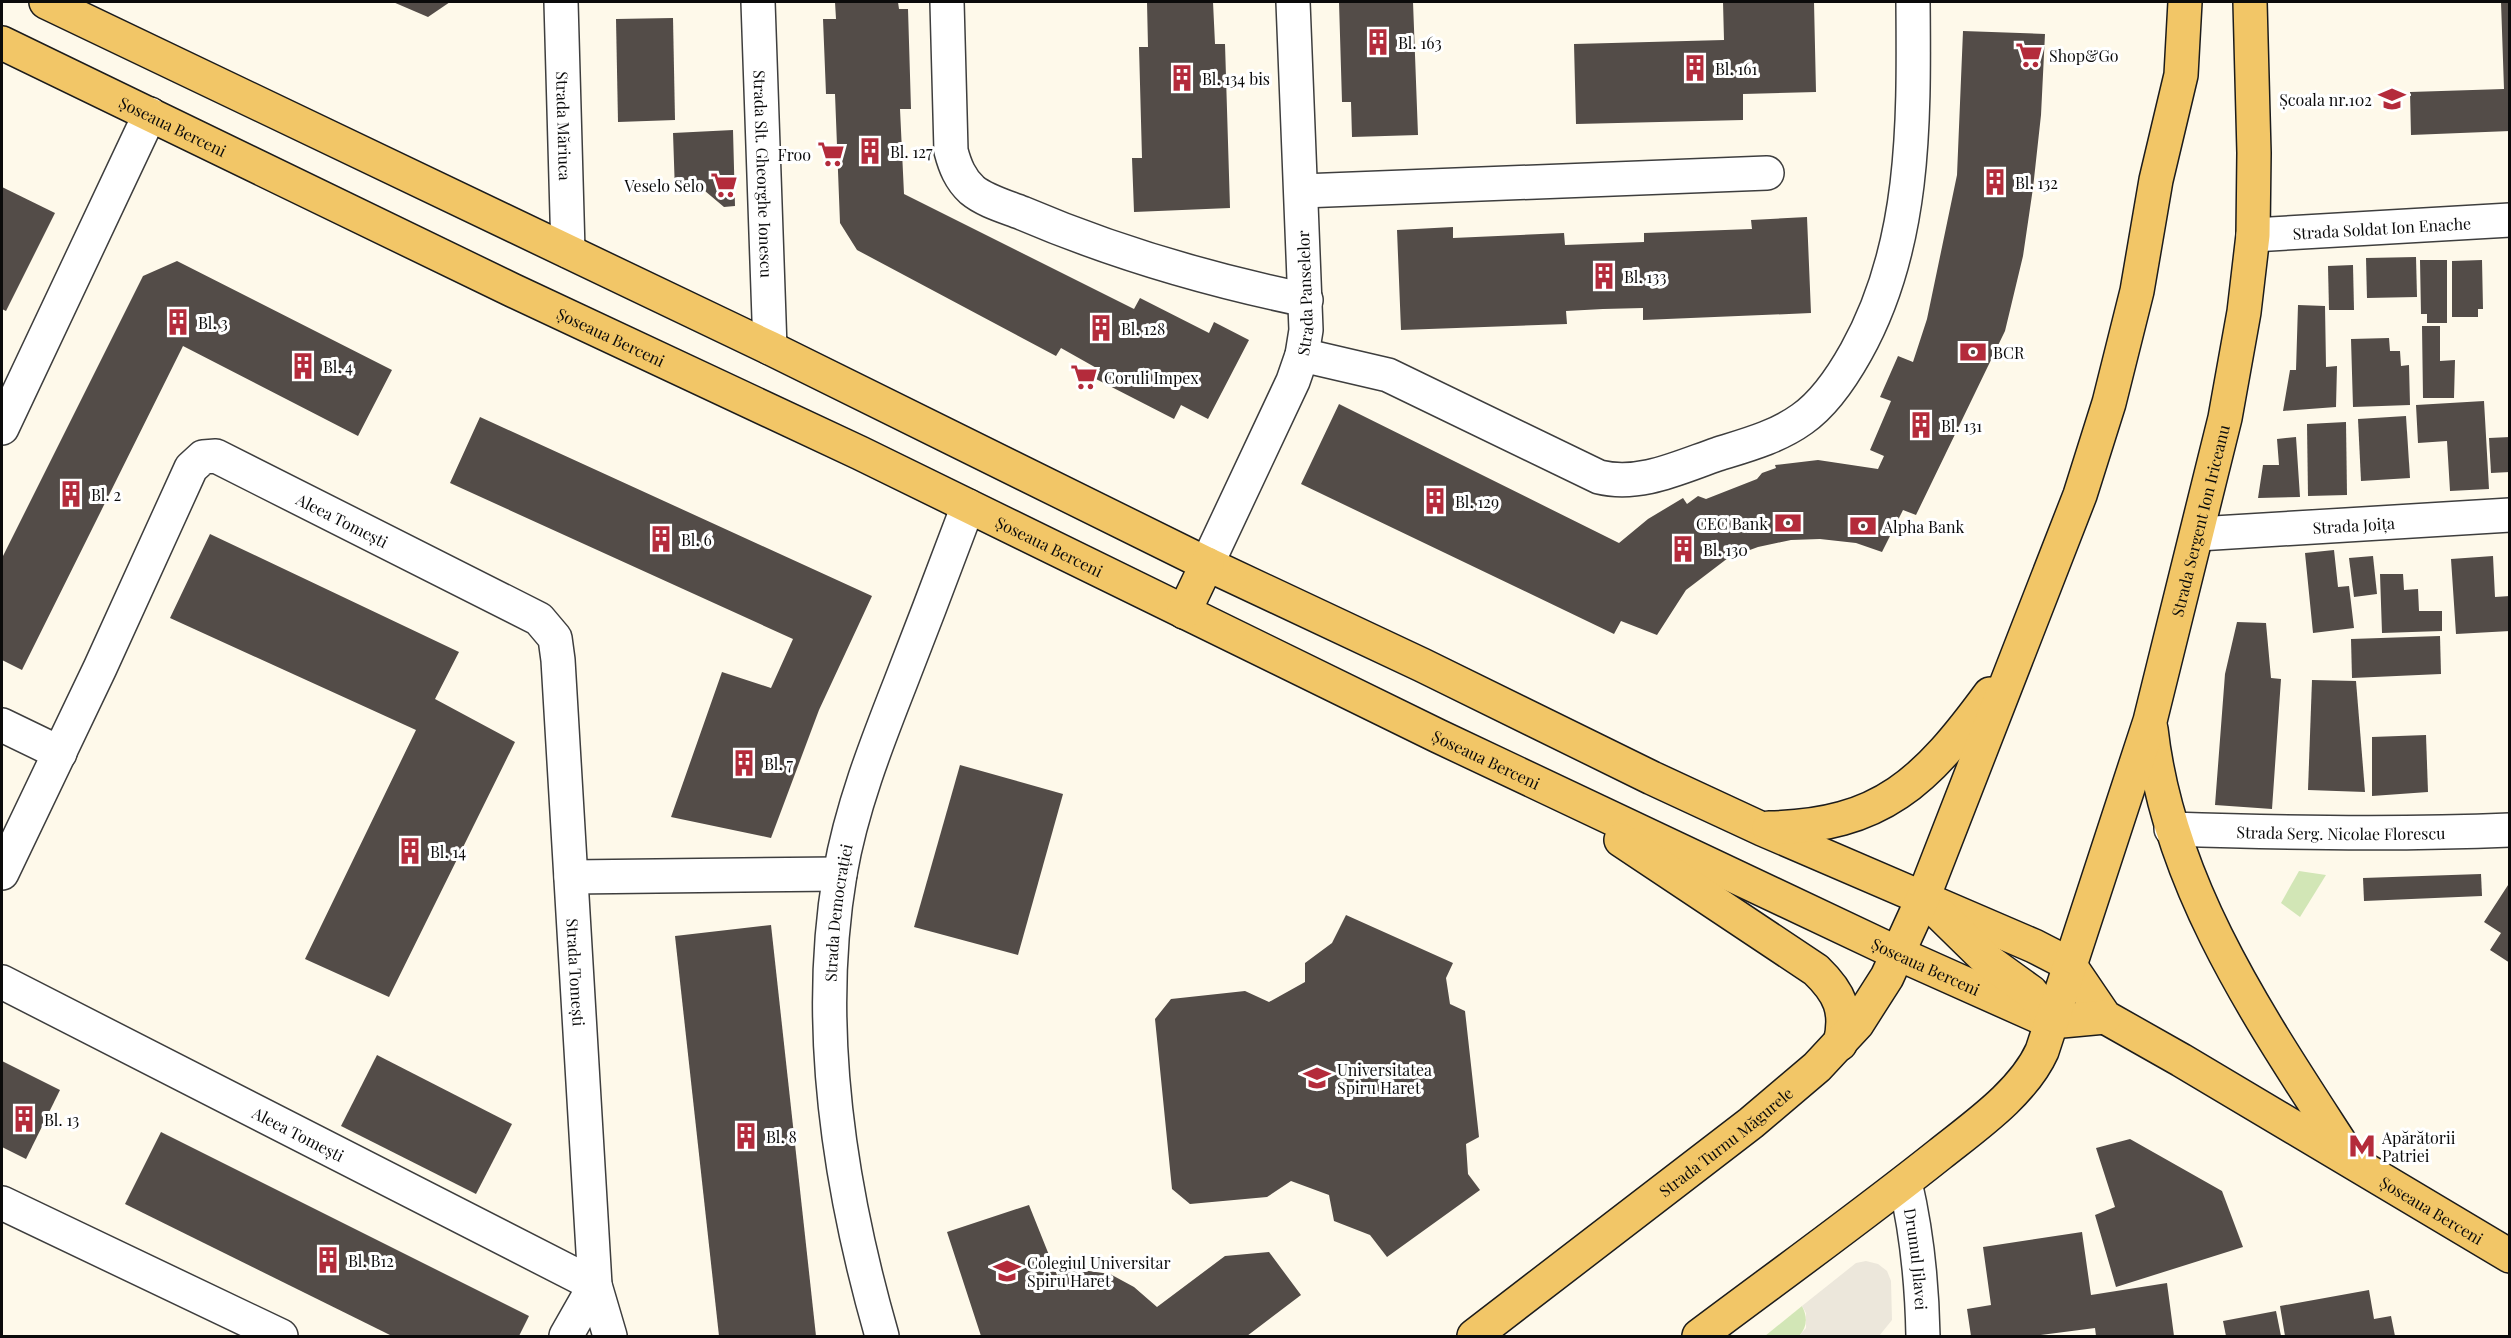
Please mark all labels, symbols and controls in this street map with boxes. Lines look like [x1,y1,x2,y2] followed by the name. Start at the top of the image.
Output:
[1363,27,1393,57] building icon: Bl. 163
[1398,32,1442,53] place label: Bl. 163
[2014,40,2044,70] supermarket icon: Shop&Go
[2049,45,2119,66] place label: Shop&Go
[1680,53,1710,83] building icon: Bl. 161
[1715,58,1758,79] place label: Bl. 161
[1167,63,1197,93] building icon: Bl. 134 bis
[1202,68,1270,89] place label: Bl. 134 bis
[750,70,778,278] street label: Strada Slt. Gheorghe Ionescu
[552,71,577,181] street label: Strada Măriuca
[2377,84,2407,114] school or university icon: Școala nr.102
[2279,89,2372,111] place label: Școala nr.102
[115,91,230,161] street label: Șoseaua Berceni
[855,136,885,166] building icon: Bl. 127
[816,139,846,169] supermarket icon: Froo
[890,141,933,162] place label: Bl. 127
[778,144,811,165] place label: Froo
[1980,167,2010,197] building icon: Bl. 132
[709,170,739,200] supermarket icon: Veselo Selo
[2015,172,2058,193] place label: Bl. 132
[623,175,704,196] place label: Veselo Selo
[2292,212,2472,243] street label: Strada Soldat Ion Enache
[1292,230,1317,357] street label: Strada Panselelor
[1589,261,1619,291] building icon: Bl. 133
[1624,266,1667,287] place label: Bl. 133
[553,302,669,371] street label: Șoseaua Berceni
[163,307,193,337] building icon: Bl. 3
[198,312,228,333] place label: Bl. 3
[1086,313,1116,343] building icon: Bl. 128
[1121,318,1165,339] place label: Bl. 128
[1958,337,1988,367] bank icon: BCR
[1993,342,2025,363] place label: BCR
[288,351,318,381] building icon: Bl. 4
[323,356,353,377] place label: Bl. 4
[1069,362,1099,392] supermarket icon: Coruli Impex
[1104,367,1199,388] place label: Coruli Impex
[1906,410,1936,440] building icon: Bl. 131
[1941,415,1982,436] place label: Bl. 131
[2166,422,2233,619] street label: Strada Sergent Ion Iriceanu
[56,479,86,509] building icon: Bl. 2
[91,484,121,505] place label: Bl. 2
[1420,486,1450,516] building icon: Bl. 129
[292,488,392,552] street label: Aleea Tomești
[1455,491,1499,512] place label: Bl. 129
[1773,508,1803,538] bank icon: CEC Bank
[992,511,1107,581] street label: Șoseaua Berceni
[1848,511,1878,541] bank icon: Alpha Bank
[2312,512,2396,538] street label: Strada Joița
[1696,513,1768,534] place label: CEC Bank
[1882,516,1965,537] place label: Alpha Bank
[646,524,676,554] building icon: Bl. 6
[681,529,712,550] place label: Bl. 6
[1668,534,1698,564] building icon: Bl. 130
[1703,539,1748,560] place label: Bl. 130
[1429,724,1544,793] street label: Șoseaua Berceni
[729,748,759,778] building icon: Bl. 7
[764,753,793,774] place label: Bl. 7
[2236,821,2446,843] street label: Strada Serg. Nicolae Florescu
[395,836,425,866] building icon: Bl. 14
[430,841,466,862] place label: Bl. 14
[819,841,856,982] street label: Strada Democrației
[563,918,590,1027] street label: Strada Tomești
[1868,932,1984,1000] street label: Șoseaua Berceni
[1337,1059,1432,1098] place label: Universitatea Spiru Haret
[1302,1063,1332,1093] school or university icon: Universitatea Spiru Haret
[1654,1082,1797,1201] street label: Strada Turnu Măgurele
[248,1101,348,1166] street label: Aleea Tomești
[9,1104,39,1134] building icon: Bl. 13
[44,1109,79,1130] place label: Bl. 13
[731,1121,761,1151] building icon: Bl. 8
[766,1126,797,1147] place label: Bl. 8
[2381,1127,2456,1166] place label: Apărătorii Patriei
[2347,1131,2377,1161] metro station icon: Apărătorii Patriei
[2376,1171,2488,1249] street label: Șoseaua Berceni
[1900,1206,1933,1311] street label: Drumul Jilavei
[313,1245,343,1275] building icon: Bl. B12
[348,1250,394,1271] place label: Bl. B12
[1027,1252,1171,1291] place label: Colegiul Universitar Spiru Haret
[992,1256,1022,1286] school or university icon: Colegiul Universitar Spiru Haret

